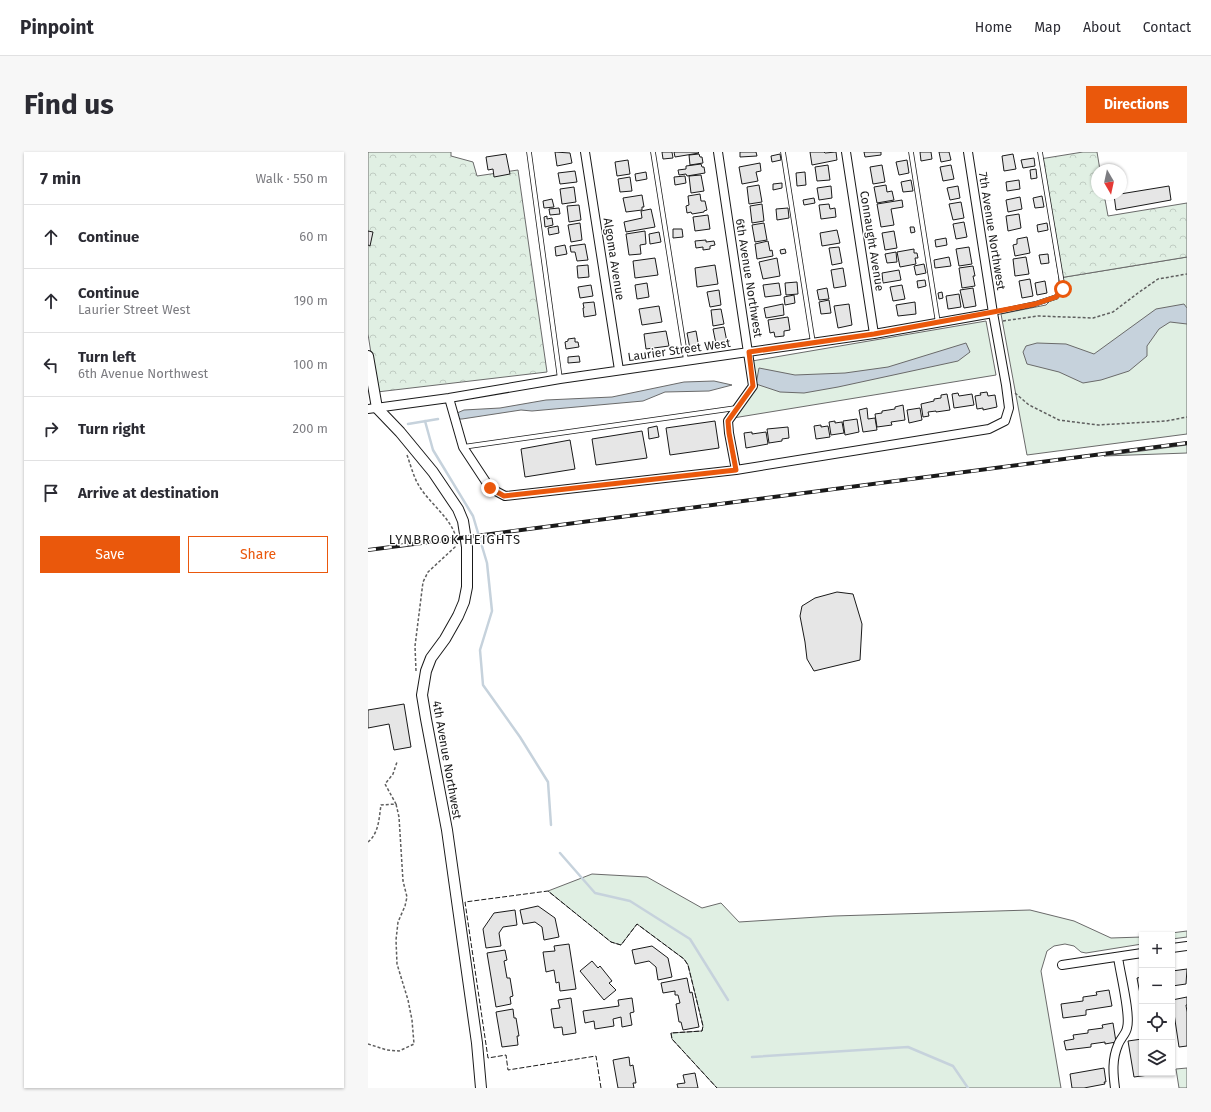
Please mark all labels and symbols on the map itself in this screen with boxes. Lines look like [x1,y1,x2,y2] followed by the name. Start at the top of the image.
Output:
[1091,164,1127,200] north arrow
[976,171,1008,292] street label: 7th Avenue Northwest
[857,190,887,292] street label: Connaught Avenue
[601,217,627,301] street label: Algoma Avenue
[733,218,765,339] street label: 6th Avenue Northwest
[1054,280,1072,298] route start
[627,336,732,364] street label: Laurier Street West
[481,479,499,497] route end
[389,532,521,547] district label: LYNBROOK HEIGHTS
[430,700,464,821] street label: 4th Avenue Northwest

